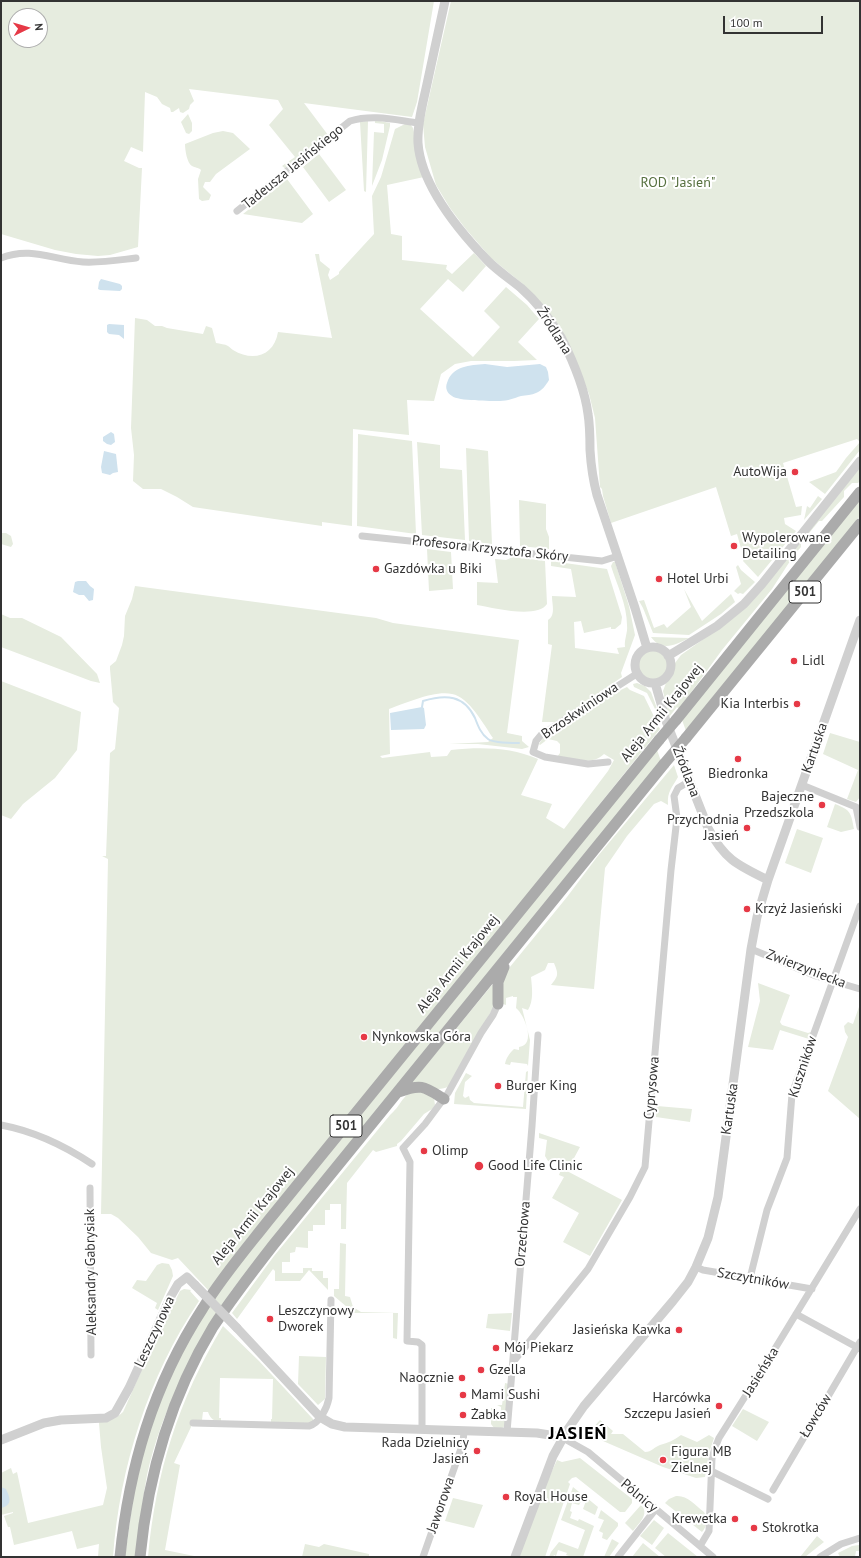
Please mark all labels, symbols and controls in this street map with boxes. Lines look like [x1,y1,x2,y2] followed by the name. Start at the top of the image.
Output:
[8,8,48,48] north arrow
[725,8,825,34] scale bar
[730,15,763,30] text: 100 m
[32,23,46,31] text: N
[239,121,347,213] street label: Tadeusza Jasińskiego
[641,175,715,191] park label: ROD "Jasień"
[533,304,575,358] street label: Źródlana
[733,464,787,480] place label: AutoWija
[790,467,800,477] marker: AutoWija
[742,530,830,562] place label: Wypolerowane Detailing
[411,532,569,566] street label: Profesora Krzysztofa Skóry
[729,541,739,551] marker: Wypolerowane Detailing
[384,561,482,577] place label: Gazdówka u Biki
[371,564,381,574] marker: Gazdówka u Biki
[667,571,729,587] place label: Hotel Urbi
[654,574,664,584] marker: Hotel Urbi
[789,581,821,603] road number: 501
[802,653,825,669] place label: Lidl
[789,656,799,666] marker: Lidl
[617,661,707,765] street label: Aleja Armii Krajowej
[538,679,622,743] street label: Brzoskwiniowa
[721,696,789,712] place label: Kia Interbis
[792,699,802,709] marker: Kia Interbis
[799,721,831,775] street label: Kartuska
[669,744,703,800] street label: Źródlana
[733,754,743,764] marker: Biedronka
[708,766,768,782] place label: Biedronka
[744,789,814,822] place label: Bajeczne Przedszkola
[817,800,827,810] marker: Bajeczne Przedszkola
[667,812,739,844] place label: Przychodnia Jasień
[742,823,752,833] marker: Przychodnia Jasień
[755,901,842,917] place label: Krzyż Jasieński
[742,904,752,914] marker: Krzyż Jasieński
[413,912,503,1016] street label: Aleja Armii Krajowej
[764,946,848,992] street label: Zwierzyniecka
[372,1029,471,1045] place label: Nynkowska Góra
[359,1032,369,1042] marker: Nynkowska Góra
[785,1034,821,1100] street label: Kuszników
[641,1056,663,1120] street label: Cyprysowa
[506,1078,577,1094] place label: Burger King
[493,1081,503,1091] marker: Burger King
[718,1082,742,1136] street label: Kartuska
[330,1115,362,1137] road number: 501
[432,1143,468,1159] place label: Olimp
[419,1146,429,1156] marker: Olimp
[488,1158,583,1174] place label: Good Life Clinic
[473,1160,485,1172] marker: Good Life Clinic
[208,1164,298,1268] street label: Aleja Armii Krajowej
[512,1200,534,1268] street label: Orzechowa
[81,1208,101,1336] street label: Aleksandry Gabrysiak
[716,1264,790,1294] street label: Szczytników
[131,1294,179,1370] street label: Leszczynowa
[278,1303,354,1336] place label: Leszczynowy Dworek
[265,1314,275,1324] marker: Leszczynowy Dworek
[573,1322,671,1338] place label: Jasieńska Kawka
[674,1325,684,1335] marker: Jasieńska Kawka
[504,1340,573,1356] place label: Mój Piekarz
[491,1343,501,1353] marker: Mój Piekarz
[739,1344,783,1400] street label: Jasieńska
[489,1362,526,1378] place label: Gzella
[476,1365,486,1375] marker: Gzella
[399,1370,454,1386] place label: Naocznie
[457,1373,467,1383] marker: Naocznie
[471,1387,540,1403] place label: Mami Sushi
[458,1390,468,1400] marker: Mami Sushi
[624,1390,711,1422] place label: Harcówka Szczepu Jasień
[797,1391,835,1441] street label: Łowców
[714,1401,724,1411] marker: Harcówka Szczepu Jasień
[471,1407,506,1423] place label: Żabka
[458,1410,468,1420] marker: Żabka
[549,1423,607,1445] district label: JASIEŃ
[382,1435,469,1468] place label: Rada Dzielnicy Jasień
[671,1444,732,1476] place label: Figura MB Zielnej
[472,1446,482,1456] marker: Rada Dzielnicy Jasień
[658,1455,668,1465] marker: Figura MB Zielnej
[424,1475,458,1535] street label: Jaworowa
[617,1476,661,1516] street label: Pólnicy
[514,1489,588,1505] place label: Royal House
[501,1492,511,1502] marker: Royal House
[671,1511,727,1527] place label: Krewetka
[730,1514,740,1524] marker: Krewetka
[762,1520,819,1536] place label: Stokrotka
[749,1523,759,1533] marker: Stokrotka

